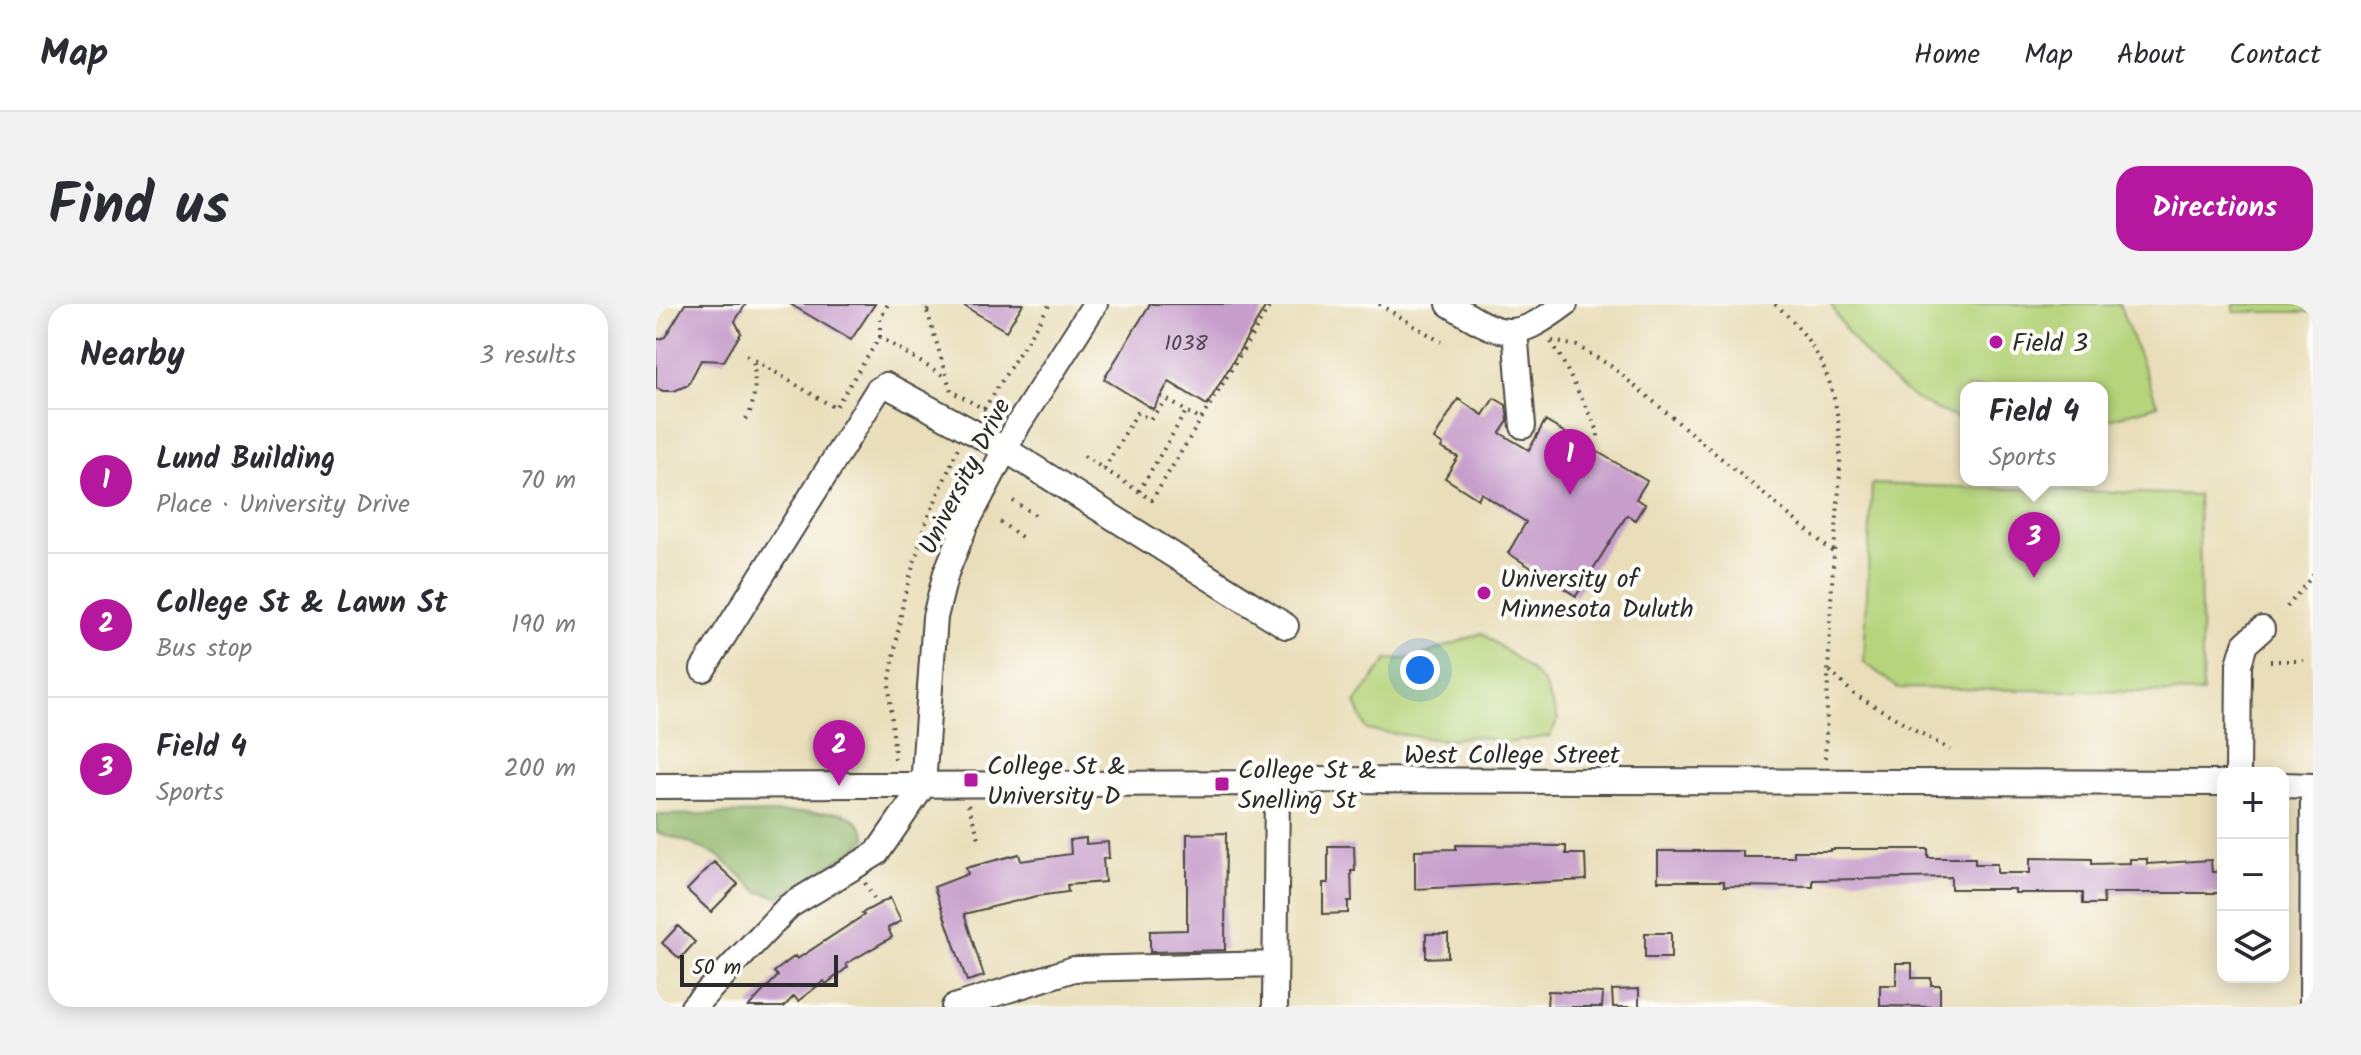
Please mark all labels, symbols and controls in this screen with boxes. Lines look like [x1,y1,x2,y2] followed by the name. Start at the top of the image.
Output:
[40,25,109,85] text: Map
[1914,33,1980,78] text: Home
[2024,33,2073,78] text: Map
[2117,33,2185,78] text: About
[2229,33,2321,78] text: Contact
[48,163,229,253] text: Find us
[2116,166,2313,251] button: Directions
[2012,323,2088,365] place label: Field 3
[1164,327,1209,362] house number: 1038
[80,329,185,383] text: Nearby
[1987,333,2005,351] marker: Field 3
[479,335,576,377] text: 3 results
[1960,382,2108,486] popup
[1989,389,2079,437] text: Field 4
[908,391,1023,563] street label: University Drive
[1544,429,1596,495] pin: 1
[156,436,335,484] text: Lund Building
[1989,437,2056,479] text: Sports
[102,460,110,502] text: 1
[520,460,576,502] text: 70 m
[156,484,410,526] text: Place · University Drive
[2008,512,2060,578] pin: 3
[1500,559,1694,631] place label: University of Minnesota Duluth
[156,580,447,628] text: College St & Lawn St
[1475,584,1493,602] marker: University of Minnesota Duluth
[98,604,114,646] text: 2
[511,604,576,646] text: 190 m
[156,628,252,670] text: Bus stop
[1400,650,1440,690] your location
[813,720,865,786] pin: 2
[156,724,247,772] text: Field 4
[1404,735,1621,777] street label: West College Street
[987,746,1126,818] place label: College St & University D
[99,748,113,790] text: 3
[504,748,576,790] text: 200 m
[1238,750,1377,822] place label: College St & Snelling St
[2217,767,2289,983] map controls
[2217,767,2289,839] button: +
[962,771,980,789] marker: College St & University D
[156,772,224,814] text: Sports
[1213,775,1231,793] marker: College St & Snelling St
[2217,839,2289,911] button: −
[2217,911,2289,983] button: layers
[680,951,838,987] scale bar
[692,951,741,986] text: 50 m

